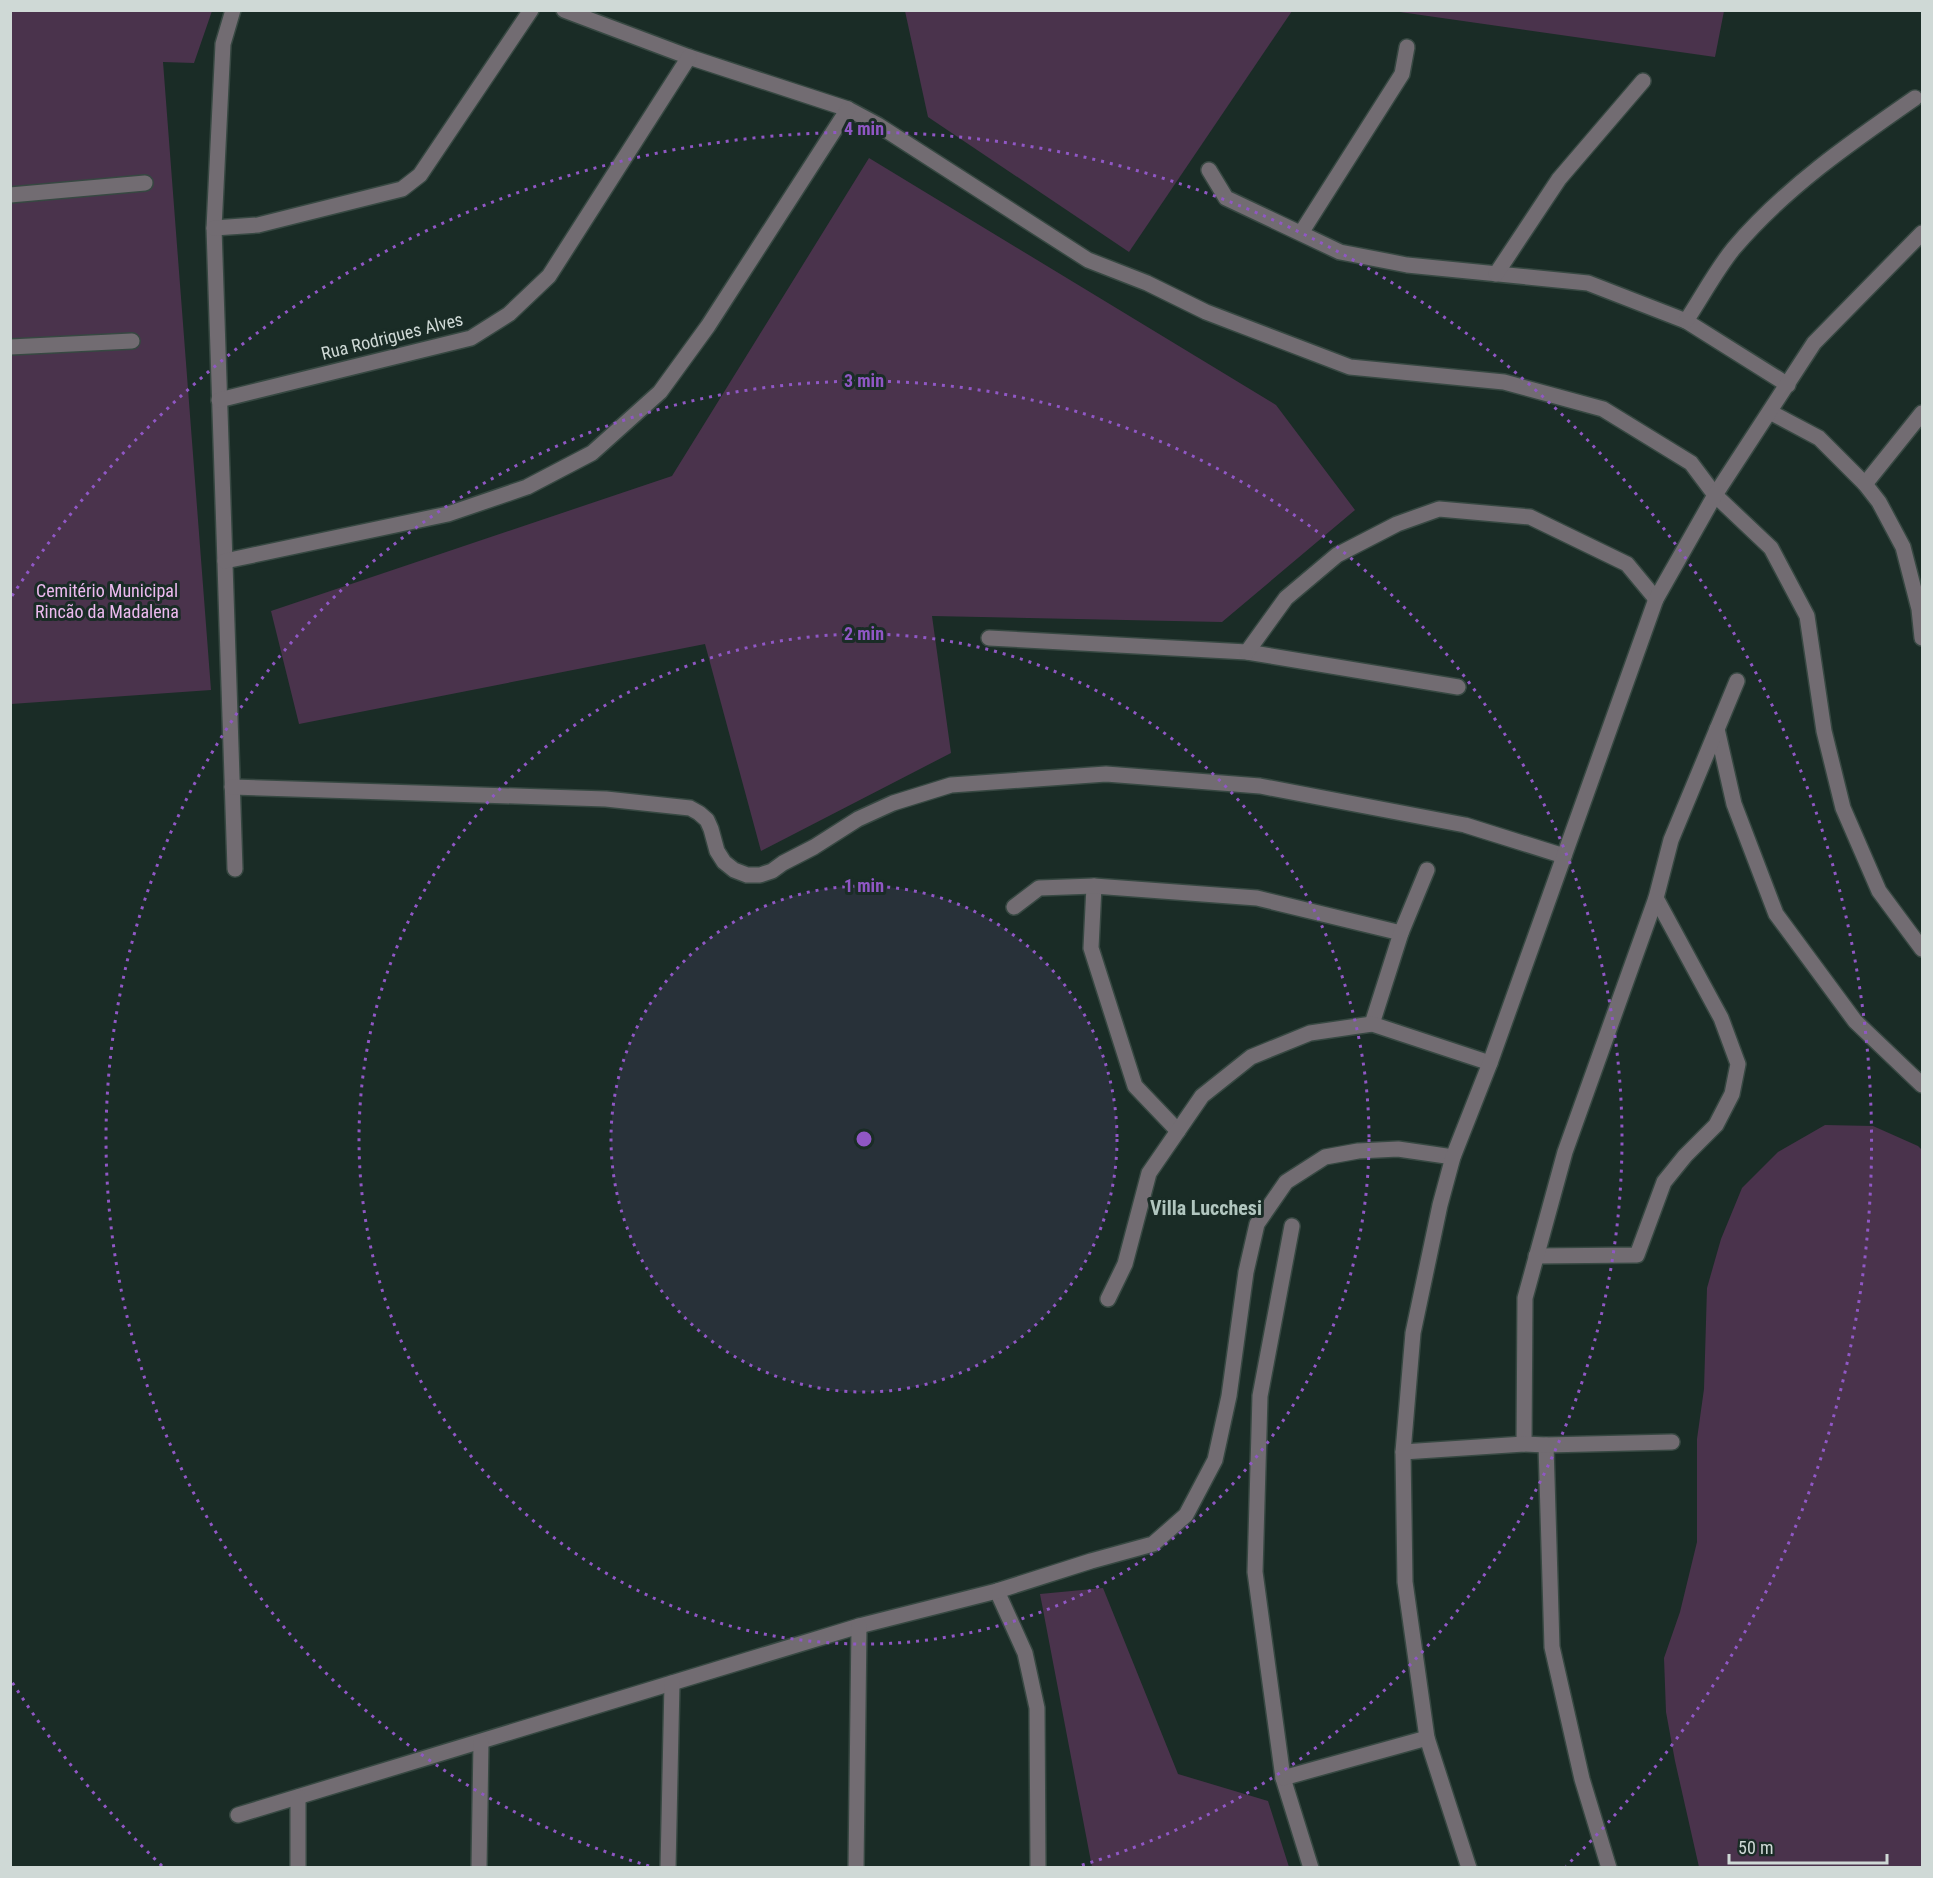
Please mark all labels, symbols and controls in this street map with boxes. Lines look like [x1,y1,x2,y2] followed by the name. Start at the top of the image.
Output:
[844,118,884,139] text: 4 min
[319,308,465,364] street label: Rua Rodrigues Alves
[844,370,884,391] text: 3 min
[35,580,179,622] park label: Cemitério Municipal Rincão da Madalena
[844,623,884,644] text: 2 min
[844,875,884,896] text: 1 min
[854,1129,874,1149] centre of rings
[1150,1196,1262,1220] district label: Villa Lucchesi
[1729,1827,1886,1865] scale bar
[1738,1837,1773,1858] text: 50 m

